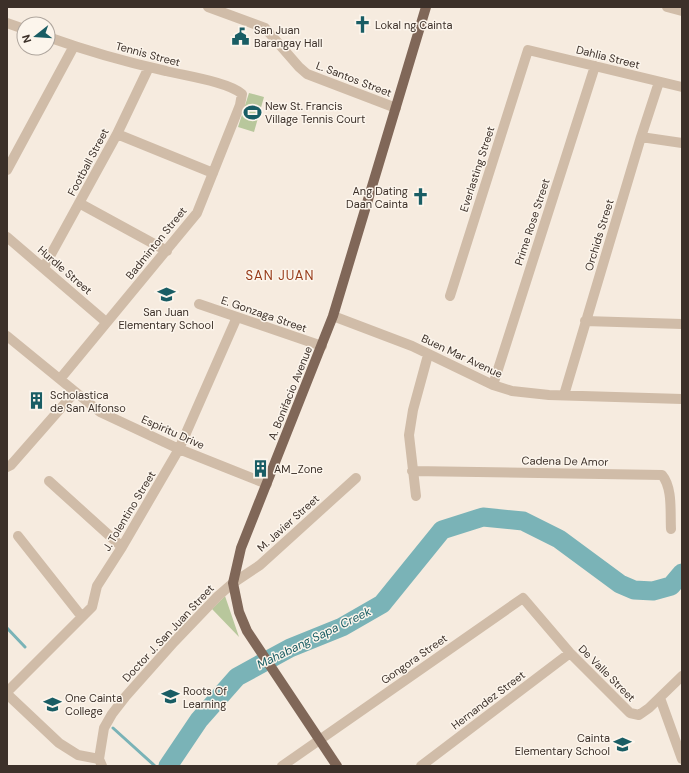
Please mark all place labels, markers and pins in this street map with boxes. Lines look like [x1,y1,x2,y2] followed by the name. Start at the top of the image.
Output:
[352,15,372,35] church icon: Lokal ng Cainta
[375,18,452,32] place label: Lokal ng Cainta
[254,23,322,50] place label: San Juan Barangay Hall
[231,26,251,46] public building icon: San Juan Barangay Hall
[265,99,365,126] place label: New St. Francis Village Tennis Court
[242,102,262,122] sports icon: New St. Francis Village Tennis Court
[346,184,408,211] place label: Ang Dating Daan Cainta
[411,187,431,207] church icon: Ang Dating Daan Cainta
[156,284,176,304] school or university icon: San Juan Elementary School
[118,305,214,332] place label: San Juan Elementary School
[50,388,126,415] place label: Scholastica de San Alfonso
[27,391,47,411] building icon: Scholastica de San Alfonso
[251,459,271,479] building icon: AM_Zone
[274,462,323,476] place label: AM_Zone
[183,684,227,711] place label: Roots Of Learning
[160,687,180,707] school or university icon: Roots Of Learning
[65,691,122,718] place label: One Cainta College
[42,694,62,714] school or university icon: One Cainta College
[515,731,610,758] place label: Cainta Elementary School
[613,734,633,754] school or university icon: Cainta Elementary School

